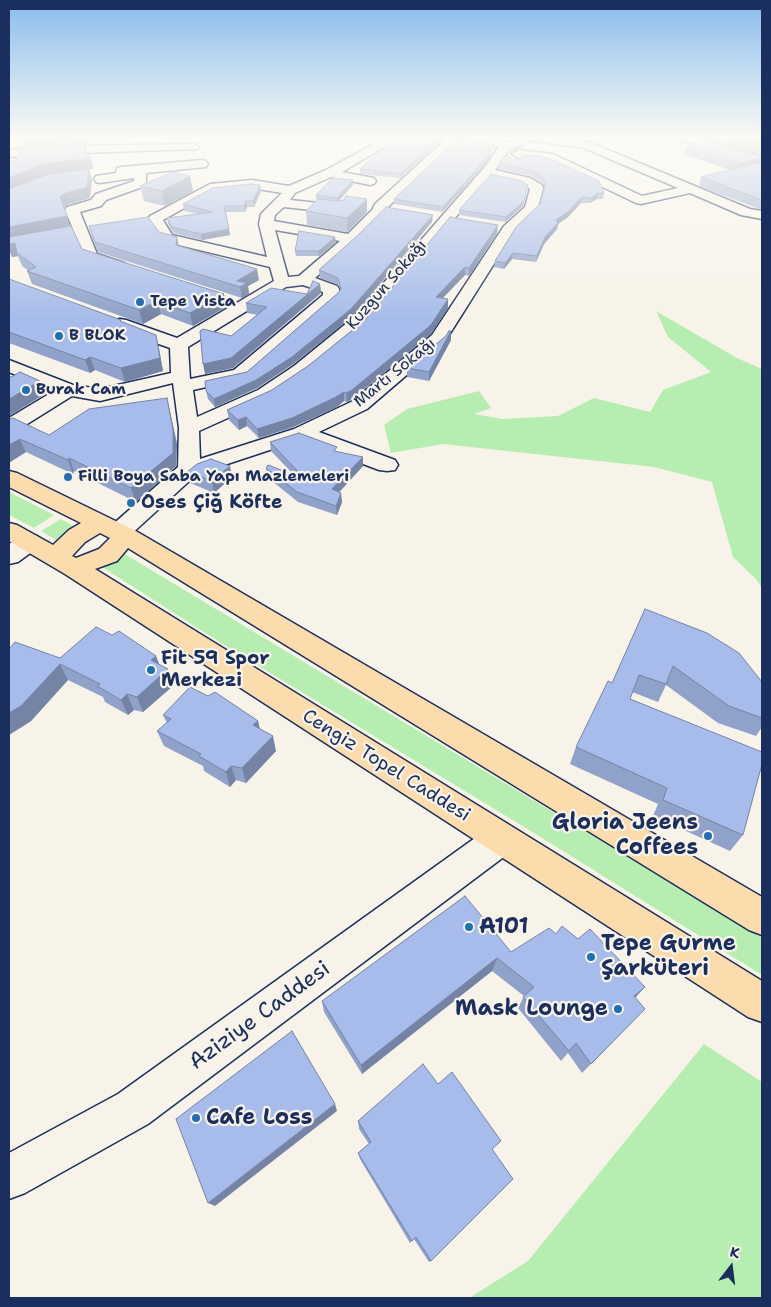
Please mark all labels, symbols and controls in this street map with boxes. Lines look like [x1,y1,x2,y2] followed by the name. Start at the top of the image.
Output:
[343,236,431,334] street label: Kuzgun Sokağı
[150,292,236,312] place label: Tepe Vista
[134,296,146,308] marker: Tepe Vista
[69,326,126,346] place label: B BLOK
[53,330,65,342] marker: B BLOK
[350,334,440,412] street label: Martı Sokağı
[36,380,126,400] place label: Burak Cam
[20,384,32,396] marker: Burak Cam
[78,467,349,487] place label: Filli Boya Saba Yapı Mazlemeleri
[62,471,74,483] marker: Filli Boya Saba Yapı Mazlemeleri
[141,492,282,514] place label: Oses Çiğ Köfte
[125,497,137,509] marker: Oses Çiğ Köfte
[161,648,270,692] place label: Fit 59 Spor Merkezi
[145,664,157,676] marker: Fit 59 Spor Merkezi
[298,705,474,827] street label: Cengiz Topel Caddesi
[552,810,698,861] place label: Gloria Jeens Coffees
[702,830,714,842] marker: Gloria Jeens Coffees
[479,914,529,940] place label: A101
[463,921,475,933] marker: A101
[601,931,736,982] place label: Tepe Gurme Şarküteri
[585,951,597,963] marker: Tepe Gurme Şarküteri
[184,956,336,1076] street label: Aziziye Caddesi
[455,996,608,1022] place label: Mask Lounge
[612,1003,624,1015] marker: Mask Lounge
[206,1105,312,1131] place label: Cafe Loss
[190,1112,202,1124] marker: Cafe Loss
[706,1242,756,1292] north arrow
[728,1243,742,1262] text: K

